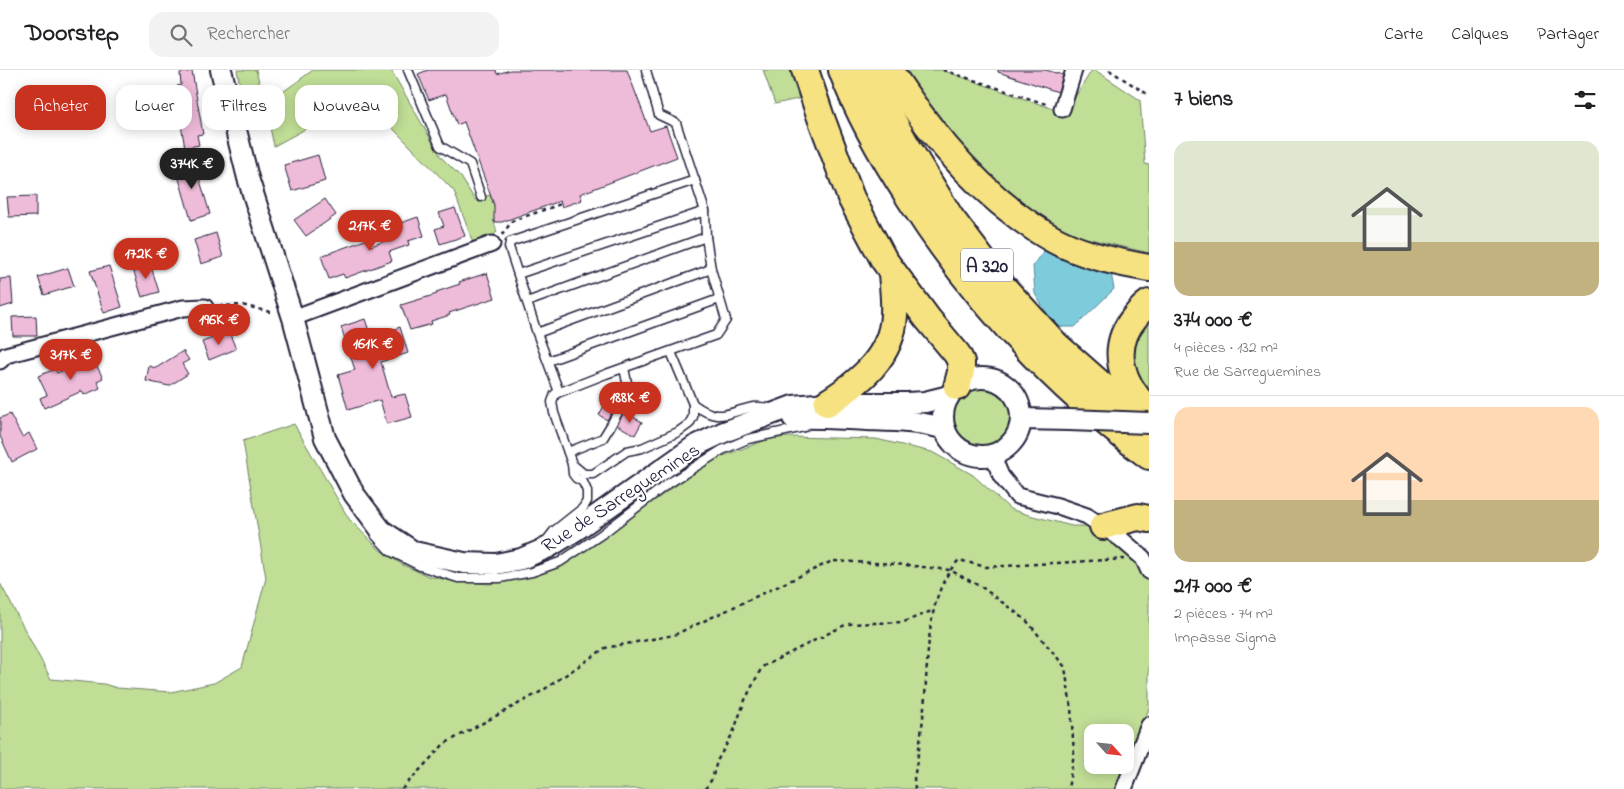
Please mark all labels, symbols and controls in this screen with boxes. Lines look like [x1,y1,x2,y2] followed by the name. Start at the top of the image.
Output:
[149,12,499,57] search box
[25,17,119,52] text: Doorstep
[167,21,195,49] icon: search
[207,21,290,48] text: Rechercher
[1384,22,1423,48] text: Carte
[1451,22,1509,48] text: Calques
[1537,22,1599,48] text: Partager
[15,85,106,130] chip: Acheter
[116,85,192,130] chip: Louer
[202,85,285,130] chip: Filtres
[295,85,398,130] chip: Nouveau
[1174,85,1233,115] text: 7 biens
[1571,86,1599,114] icon: filters
[151,148,233,190] pin: 374K €
[171,152,213,176] text: 374K €
[1342,174,1432,264] icon: home
[329,210,411,252] pin: 217K €
[349,214,391,238] text: 217K €
[105,238,187,280] pin: 172K €
[125,242,167,266] text: 172K €
[961,248,1013,282] road number: A 320
[178,304,260,346] pin: 196K €
[1174,306,1252,336] text: 374 000 €
[199,308,239,332] text: 196K €
[332,328,414,370] pin: 161K €
[353,332,393,356] text: 161K €
[1174,336,1278,360] text: 4 pièces · 132 m²
[30,338,112,381] pin: 317K €
[50,343,92,367] text: 317K €
[1174,360,1321,384] text: Rue de Sarreguemines
[589,382,671,424] pin: 188K €
[610,386,650,410] text: 188K €
[536,437,707,562] street label: Rue de Sarreguemines
[1342,439,1432,529] icon: home
[1174,572,1252,602] text: 217 000 €
[1174,602,1273,626] text: 2 pièces · 74 m²
[1174,626,1276,650] text: Impasse Sigma
[1084,724,1134,774] north arrow
[1084,724,1134,774] map controls

